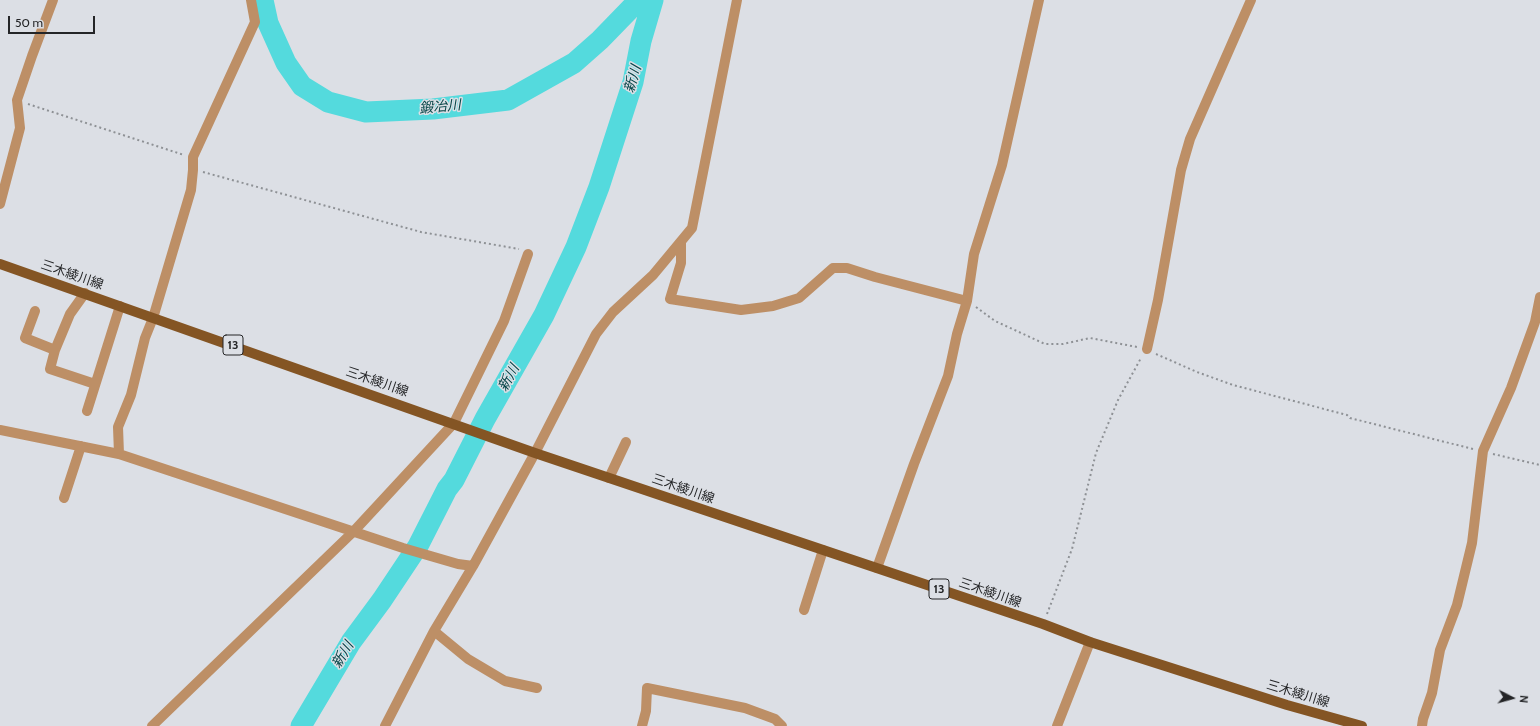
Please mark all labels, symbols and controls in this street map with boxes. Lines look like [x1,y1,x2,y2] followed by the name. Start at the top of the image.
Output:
[10,8,97,34] scale bar
[15,15,43,30] text: 50 m
[621,63,645,95] water label: 新川
[418,97,462,117] water label: 鍛冶川
[39,257,105,293] street label: 三木綾川線
[223,335,243,355] road number: 13
[495,362,523,394] water label: 新川
[344,364,410,400] street label: 三木綾川線
[650,471,716,507] street label: 三木綾川線
[957,575,1023,611] street label: 三木綾川線
[929,579,949,599] road number: 13
[329,639,357,671] water label: 新川
[1265,677,1331,711] street label: 三木綾川線
[1492,678,1532,718] north arrow
[1517,695,1531,704] text: N

